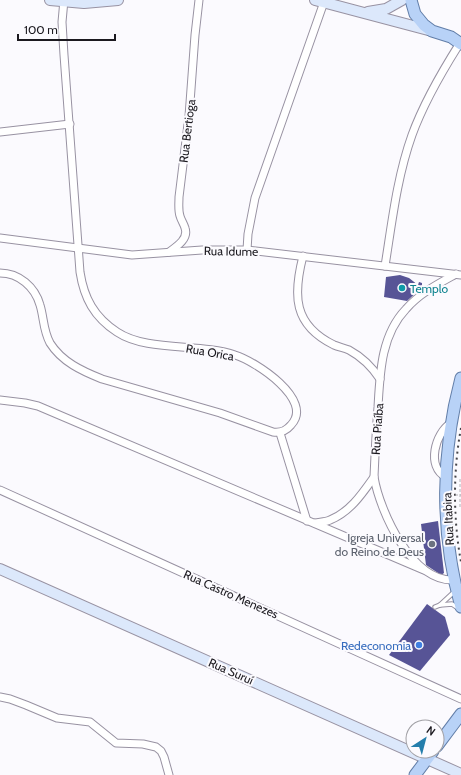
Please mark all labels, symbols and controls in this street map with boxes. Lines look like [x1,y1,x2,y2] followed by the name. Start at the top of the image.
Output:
[18,16,115,42] scale bar
[24,22,58,37] text: 100 m
[176,98,198,164] street label: Rua Bertioga
[204,243,258,259] street label: Rua Idume
[410,281,449,296] place label: Templo
[397,283,407,293] marker: Templo
[185,340,235,364] street label: Rua Orica
[368,402,386,455] street label: Rua Piaíba
[439,492,457,546] street label: Rua Itabira
[335,530,424,559] place label: Igreja Universal do Reino de Deus
[427,539,437,549] marker: Igreja Universal do Reino de Deus
[181,566,281,622] street label: Rua Castro Menezes
[341,638,411,653] place label: Redeconomia
[414,640,424,650] marker: Redeconomia
[206,654,256,688] street label: Rua Suruí
[405,719,445,759] north arrow
[424,723,438,739] text: N

